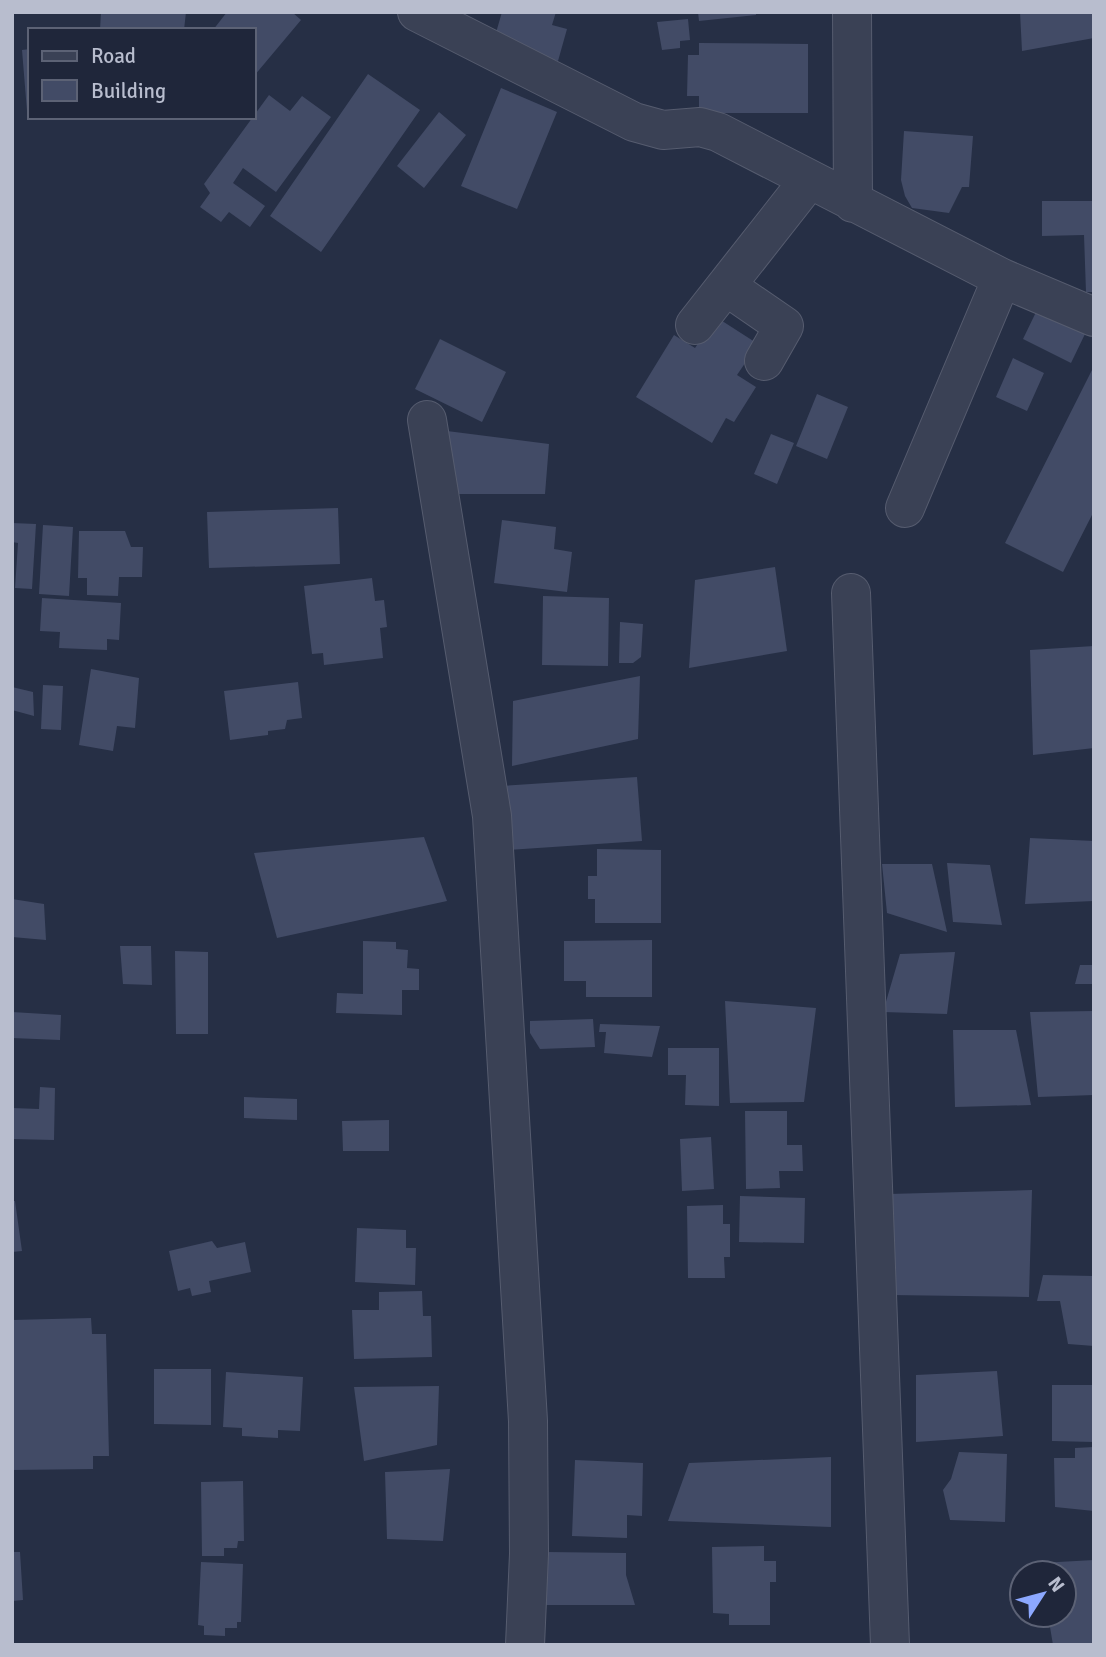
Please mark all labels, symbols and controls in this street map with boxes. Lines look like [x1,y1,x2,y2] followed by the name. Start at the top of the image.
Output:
[28,28,256,119] legend
[91,43,136,69] text: Road
[91,78,166,104] text: Building
[1008,1559,1078,1629] north arrow
[1042,1572,1070,1597] text: N

